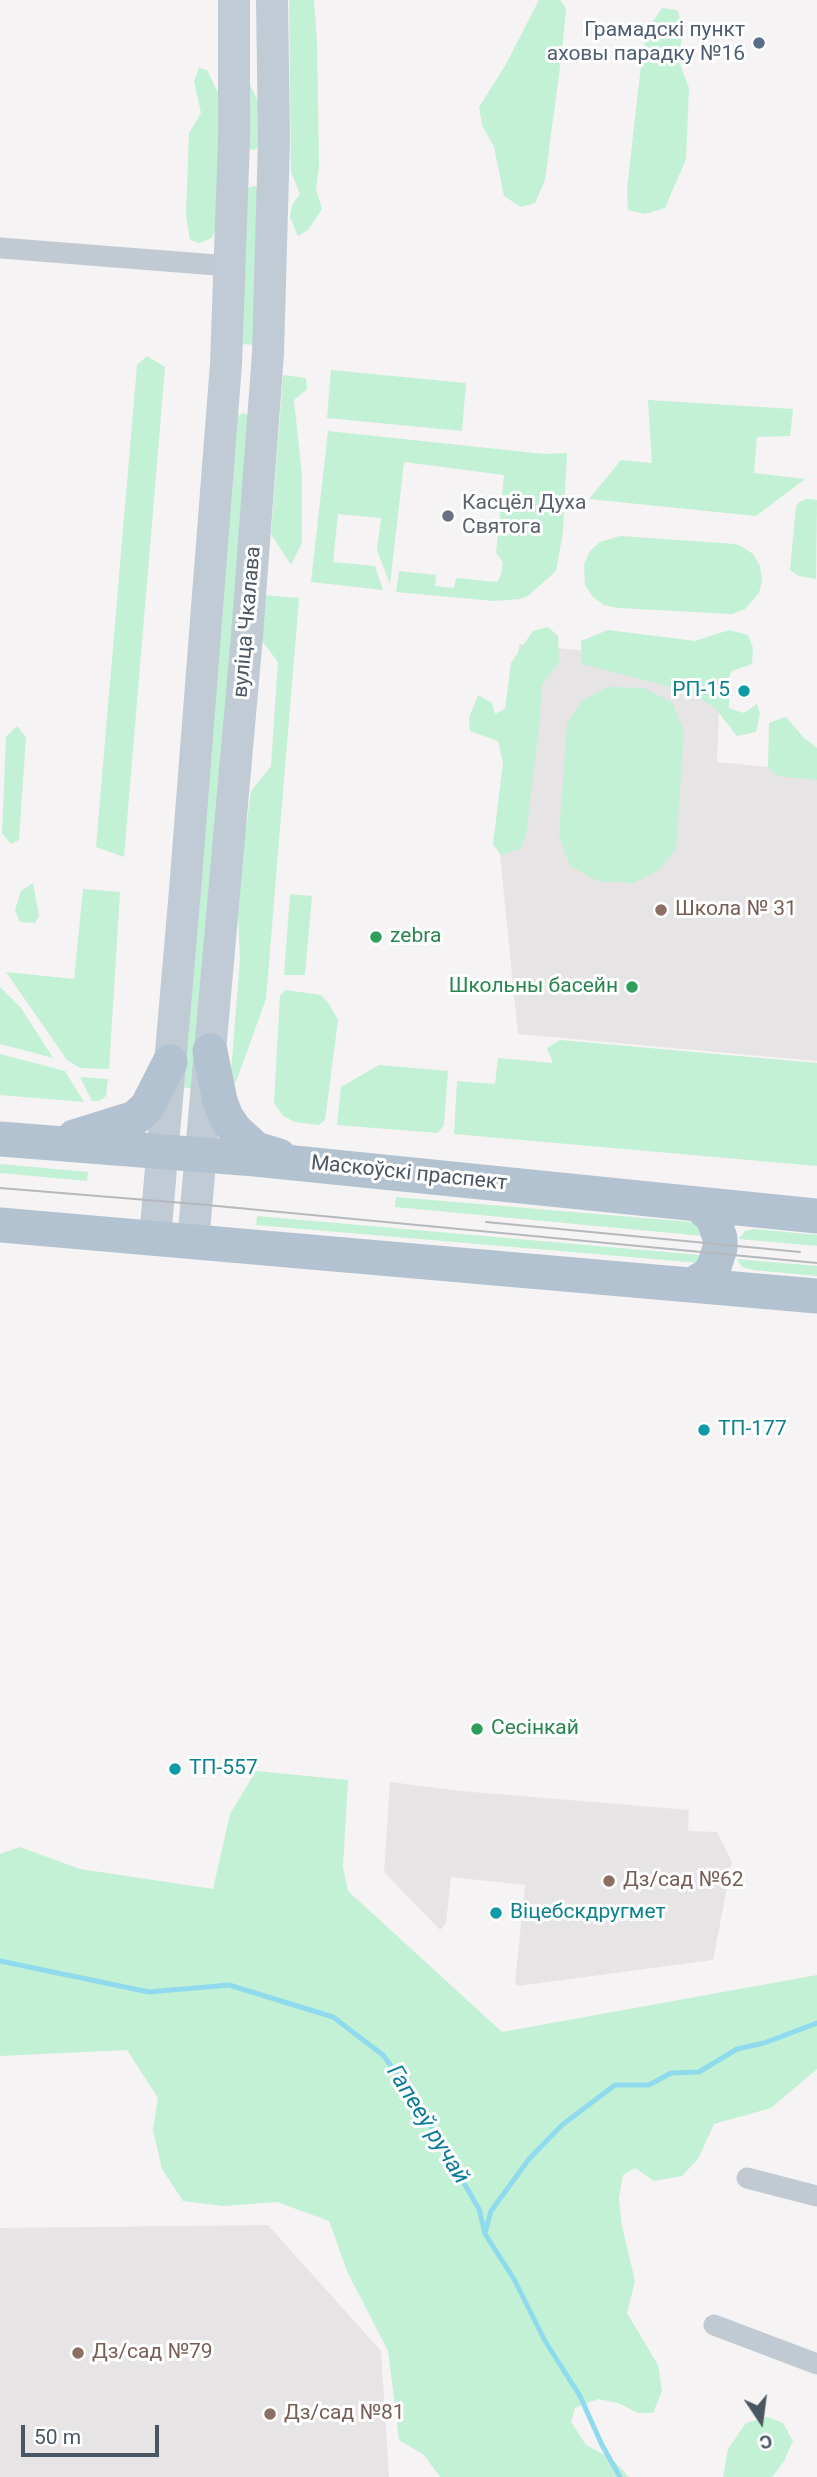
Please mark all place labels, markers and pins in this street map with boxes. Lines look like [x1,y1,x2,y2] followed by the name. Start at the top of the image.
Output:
[547,18,745,68] place label: Грамадскі пункт аховы парадку №16
[751,35,767,51] marker: Грамадскі пункт аховы парадку №16
[462,491,586,541] place label: Касцёл Духа Святога
[440,508,456,524] marker: Касцёл Духа Святога
[672,678,730,704] place label: РП-15
[736,683,752,699] marker: РП-15
[675,897,797,923] place label: Школа № 31
[653,902,669,918] marker: Школа № 31
[390,924,441,950] place label: zebra
[368,929,384,945] marker: zebra
[449,974,618,1000] place label: Школьны басейн
[624,979,640,995] marker: Школьны басейн
[718,1417,787,1443] place label: ТП-177
[696,1422,712,1438] marker: ТП-177
[491,1716,579,1742] place label: Сесінкай
[469,1721,485,1737] marker: Сесінкай
[189,1756,258,1782] place label: ТП-557
[167,1761,183,1777] marker: ТП-557
[623,1868,744,1894] place label: Дз/сад №62
[601,1873,617,1889] marker: Дз/сад №62
[510,1900,666,1926] place label: Віцебскдругмет
[488,1905,504,1921] marker: Віцебскдругмет
[92,2340,213,2366] place label: Дз/сад №79
[70,2345,86,2361] marker: Дз/сад №79
[284,2401,405,2427] place label: Дз/сад №81
[262,2406,278,2422] marker: Дз/сад №81

